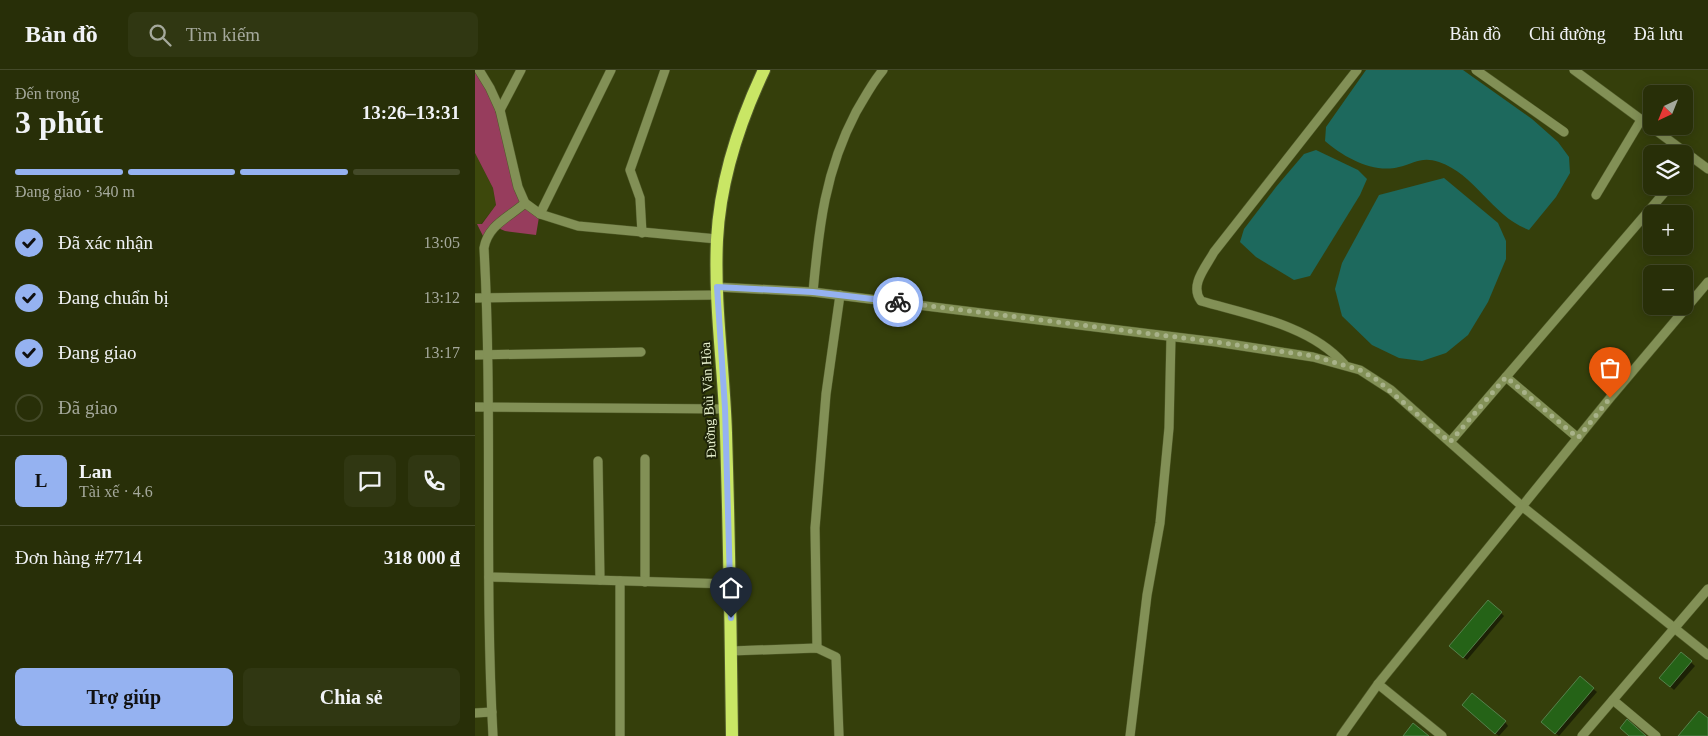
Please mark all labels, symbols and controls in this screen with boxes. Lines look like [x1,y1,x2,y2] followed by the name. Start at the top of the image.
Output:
[128,12,478,57] search box
[25,21,98,47] text: Bản đồ
[146,21,174,49] icon: search
[186,24,260,45] text: Tìm kiếm
[1449,24,1501,44] text: Bản đồ
[1529,24,1606,44] text: Chỉ đường
[1634,24,1683,44] text: Đã lưu
[15,85,79,102] text: Đến trong
[1643,85,1693,135] north arrow
[1643,85,1693,315] map controls
[362,102,460,123] text: 13:26–13:31
[15,104,103,140] text: 3 phút
[1643,145,1693,195] button: layers
[15,183,135,200] text: Đang giao · 340 m
[1643,205,1693,255] button: +
[15,229,43,257] icon: check
[58,232,153,253] text: Đã xác nhận
[424,234,460,251] text: 13:05
[1643,265,1693,315] button: −
[873,277,923,327] courier
[15,284,43,312] icon: check
[58,287,169,308] text: Đang chuẩn bị
[884,288,912,316] icon: bike
[424,289,460,306] text: 13:12
[15,339,43,367] icon: check
[698,341,719,458] street label: Đường Bùi Văn Hòa
[58,342,137,363] text: Đang giao
[424,344,460,361] text: 13:17
[1589,347,1631,398] pin
[1596,354,1624,382] icon: bag
[58,397,118,418] text: Đã giao
[344,455,396,507] button: chat
[408,455,460,507] button: phone
[79,461,112,482] text: Lan
[35,470,47,491] text: L
[79,483,153,500] text: Tài xế · 4.6
[15,547,142,568] text: Đơn hàng #7714
[384,547,460,568] text: 318 000 ₫
[710,567,752,618] pin
[717,574,745,602] icon: home
[15,668,233,726] button: Trợ giúp
[243,668,460,726] button: Chia sẻ

